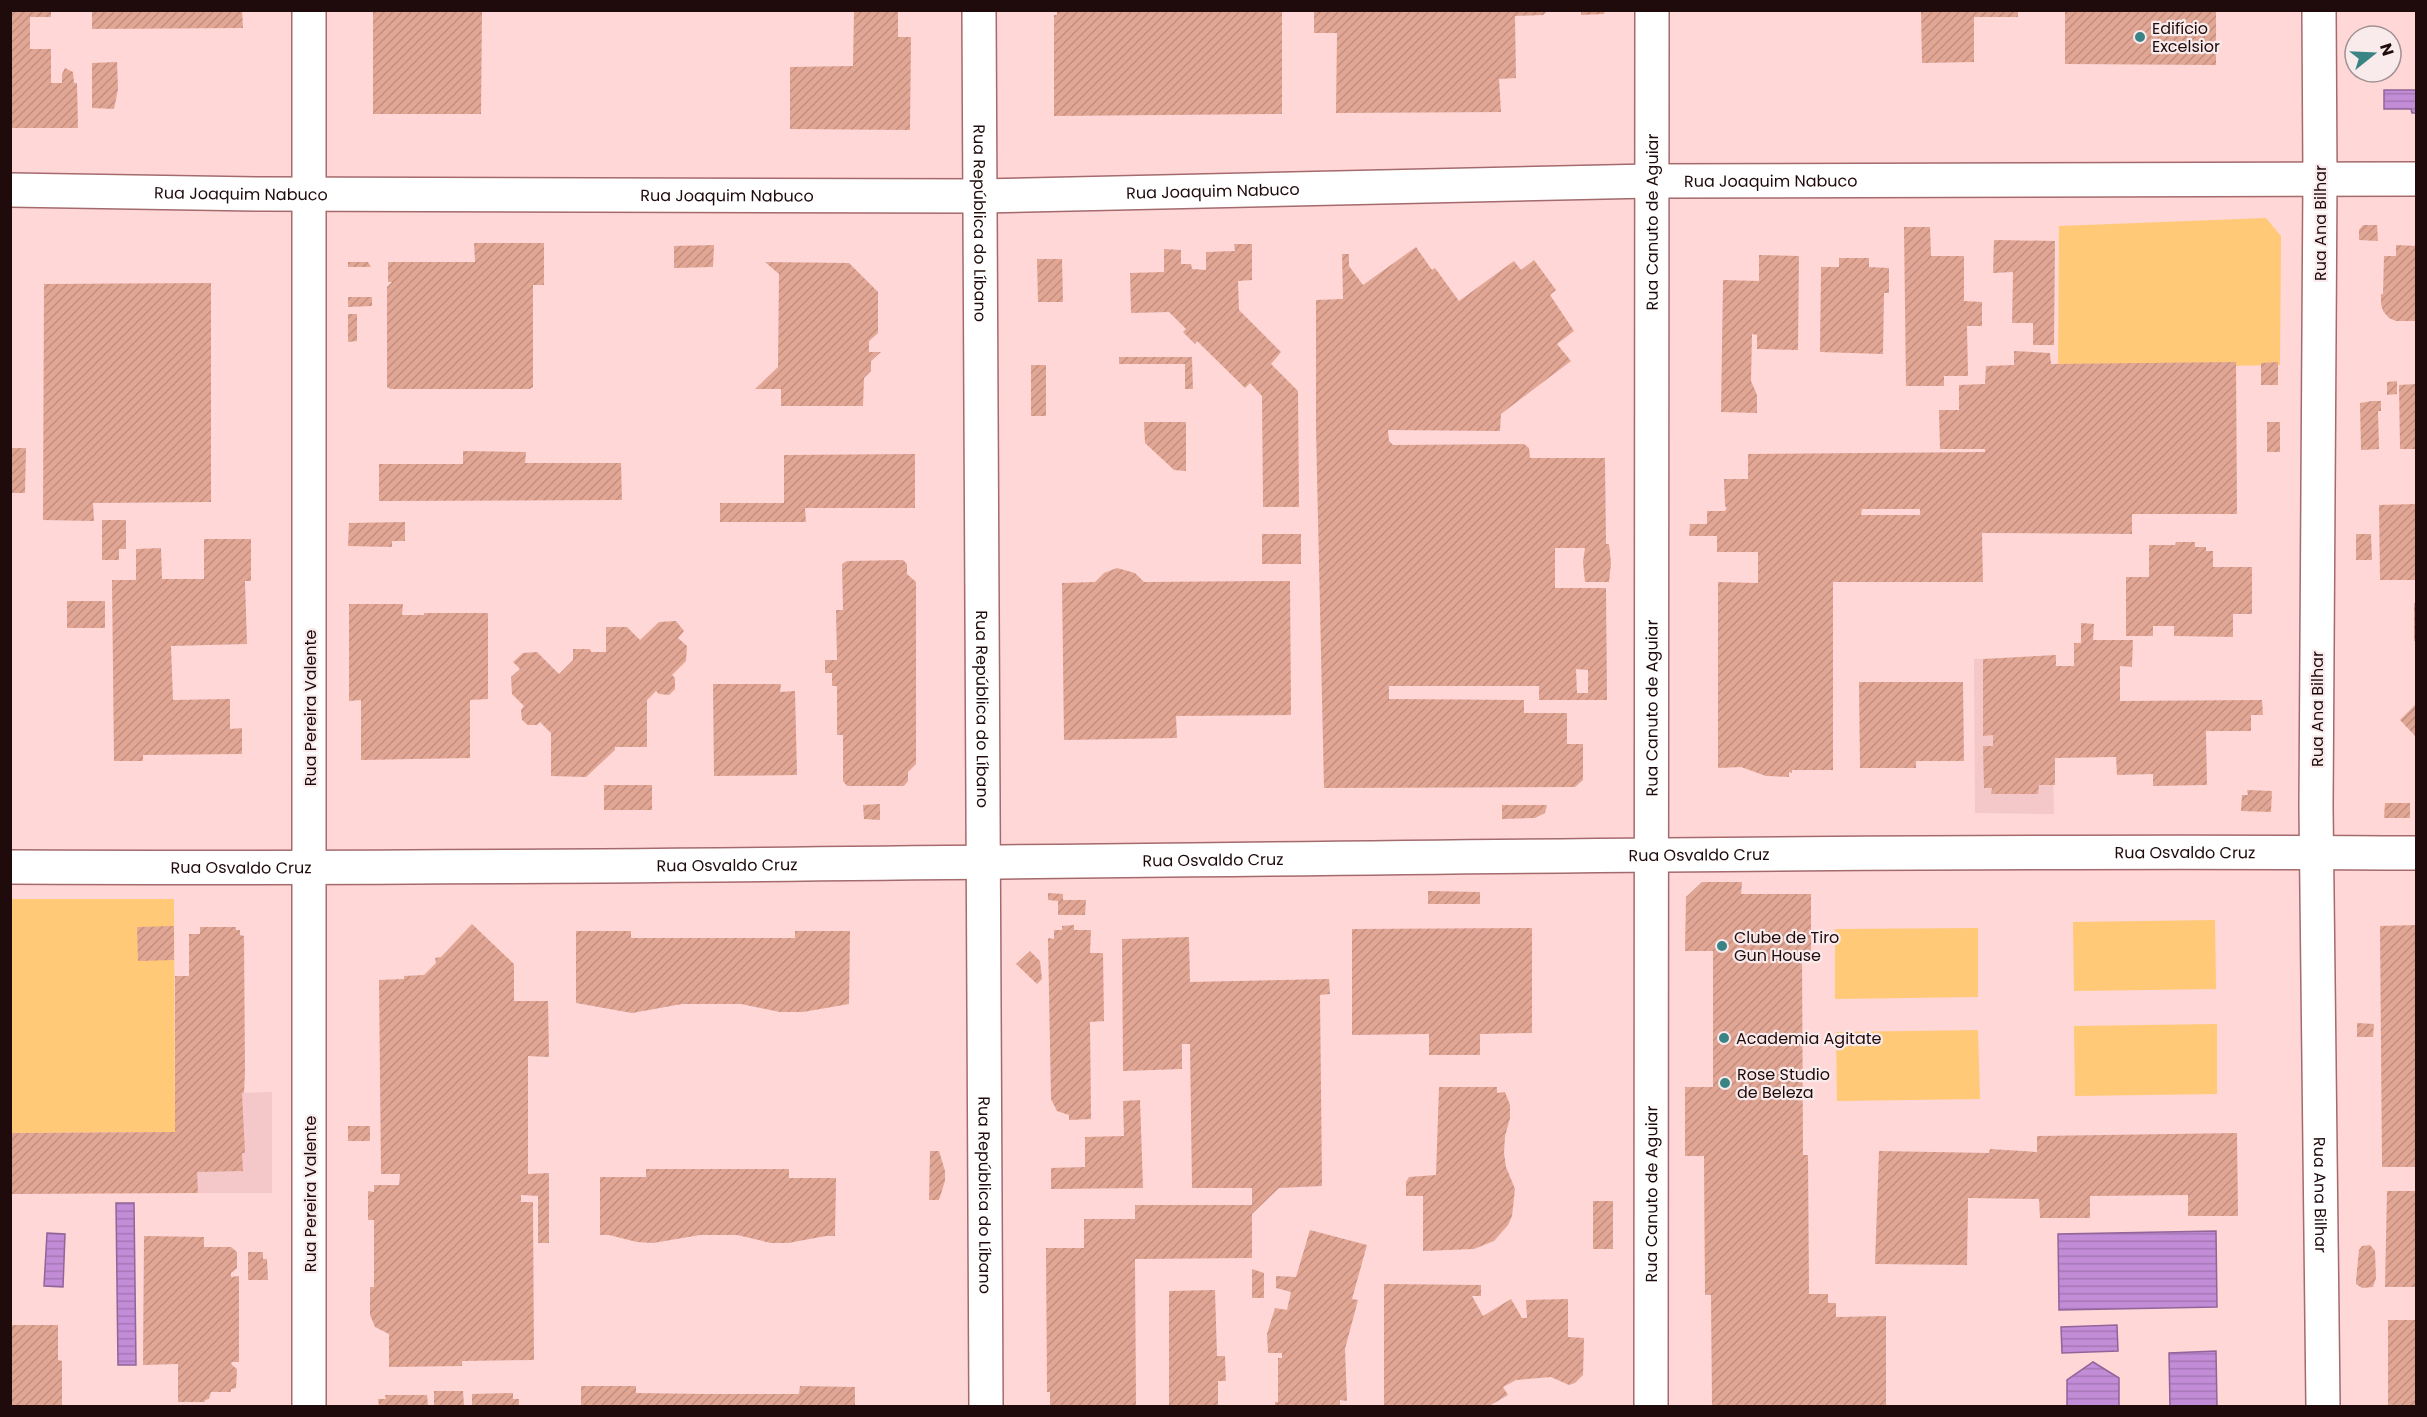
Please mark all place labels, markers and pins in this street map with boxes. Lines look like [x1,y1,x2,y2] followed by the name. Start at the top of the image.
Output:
[2152,17,2220,58] place label: Edifício Excelsior
[2133,30,2147,44] marker: Edifício Excelsior
[1734,926,1839,967] place label: Clube de Tiro Gun House
[1715,939,1729,953] marker: Clube de Tiro Gun House
[1736,1027,1882,1050] place label: Academia Agitate
[1717,1031,1731,1045] marker: Academia Agitate
[1737,1063,1830,1104] place label: Rose Studio de Beleza
[1718,1076,1732,1090] marker: Rose Studio de Beleza

